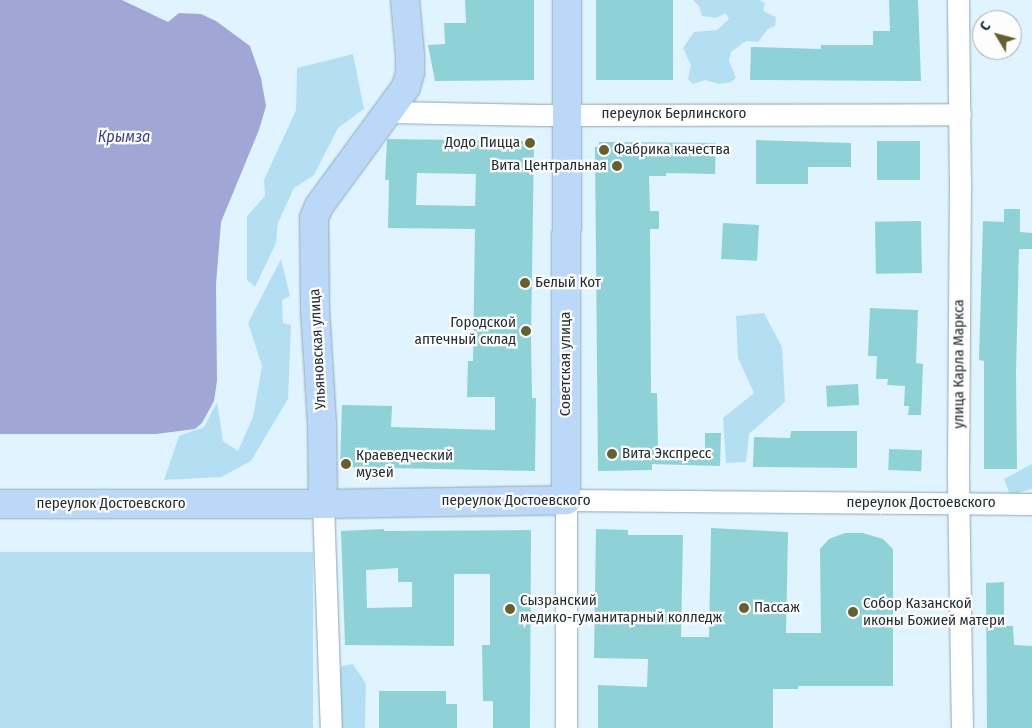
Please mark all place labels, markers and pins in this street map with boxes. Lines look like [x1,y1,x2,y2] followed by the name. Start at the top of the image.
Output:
[445,134,520,152] place label: Додо Пицца
[524,137,536,149] marker: Додо Пицца
[614,141,730,159] place label: Фабрика качества
[598,144,610,156] marker: Фабрика качества
[491,157,607,175] place label: Вита Центральная
[611,160,623,172] marker: Вита Центральная
[535,274,601,292] place label: Белый Кот
[519,277,531,289] marker: Белый Кот
[415,313,516,348] place label: Городской аптечный склад
[520,325,532,337] marker: Городской аптечный склад
[622,445,711,463] place label: Вита Экспресс
[356,446,453,481] place label: Краеведческий музей
[606,448,618,460] marker: Вита Экспресс
[340,458,352,470] marker: Краеведческий музей
[520,591,722,626] place label: Сызранский медико-гуманитарный колледж
[863,594,1005,629] place label: Собор Казанской иконы Божией матери
[754,599,800,617] place label: Пассаж
[738,602,750,614] marker: Пассаж
[504,603,516,615] marker: Сызранский медико-гуманитарный колледж
[847,606,859,618] marker: Собор Казанской иконы Божией матери

